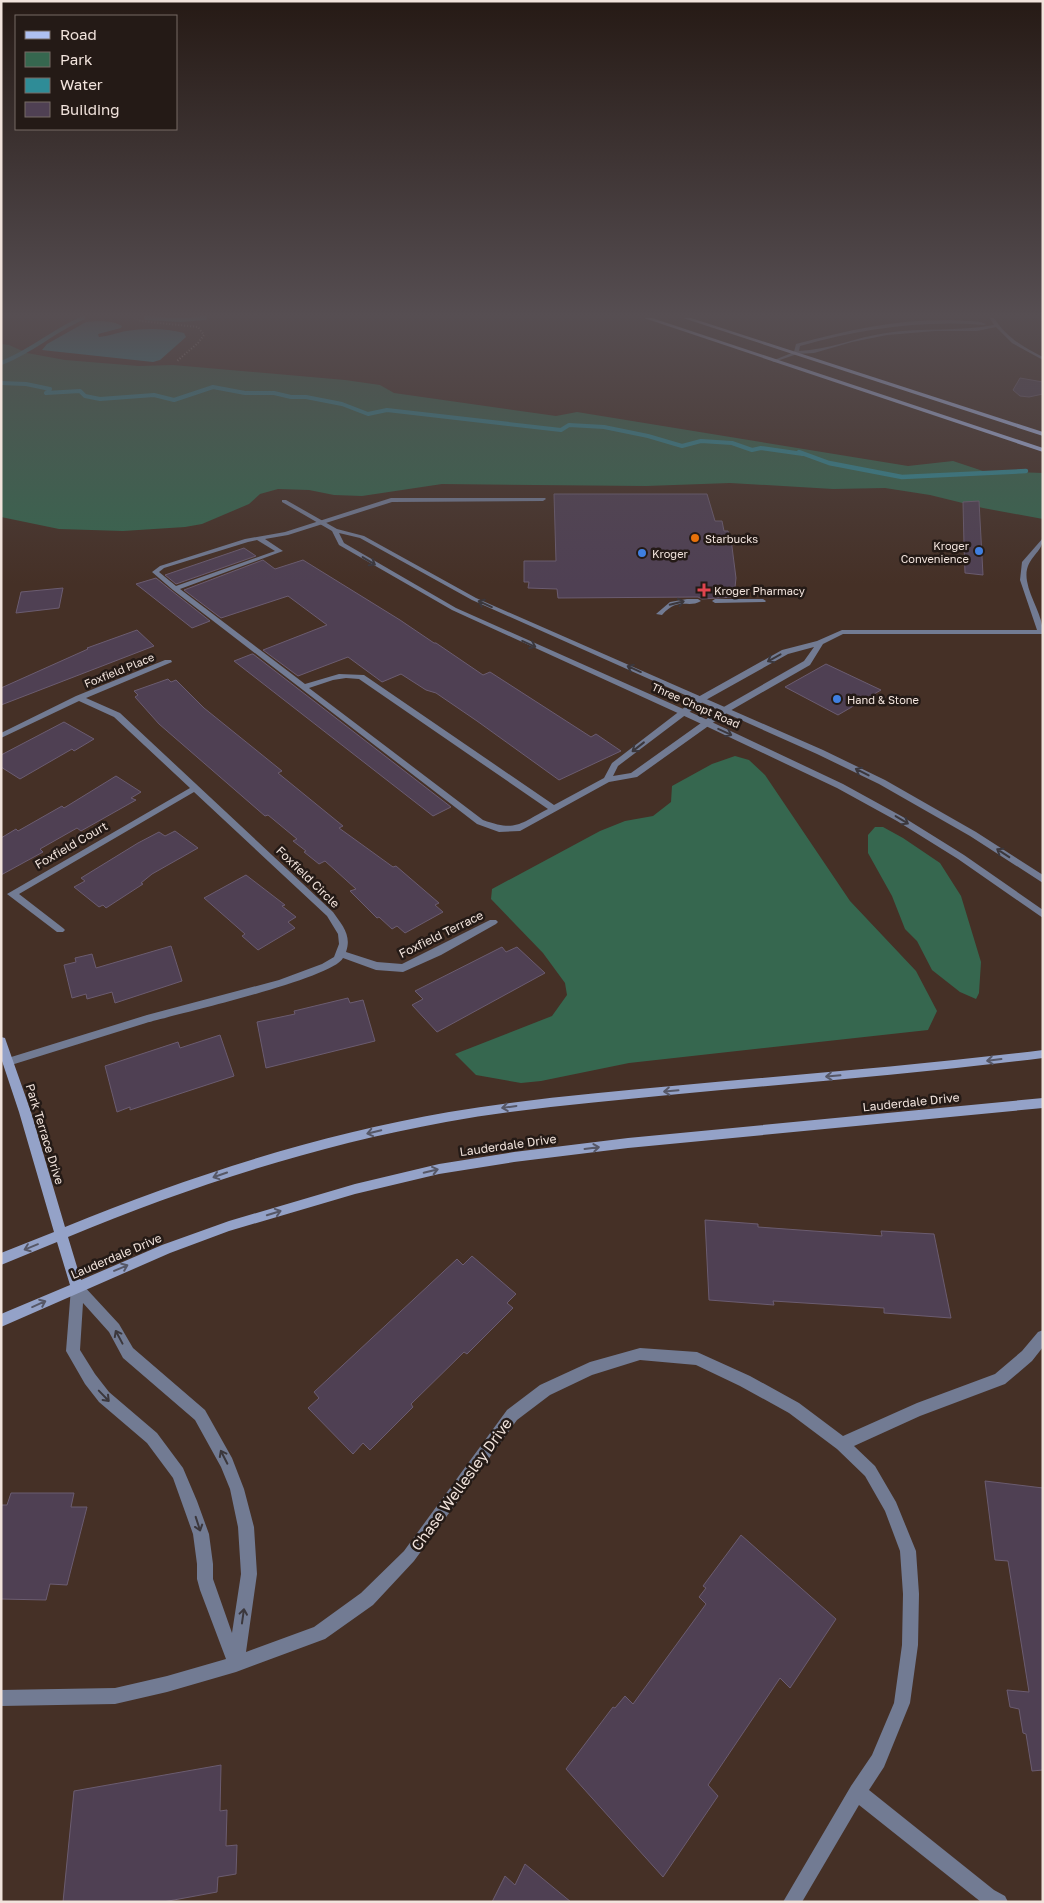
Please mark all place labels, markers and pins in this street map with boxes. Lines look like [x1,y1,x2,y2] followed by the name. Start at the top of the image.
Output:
[689,532,701,544] marker: Starbucks
[705,532,758,545] place label: Starbucks
[901,539,970,565] place label: Kroger Convenience
[973,545,985,557] marker: Kroger Convenience
[636,547,648,559] marker: Kroger
[652,547,689,560] place label: Kroger
[698,584,710,596] marker: Kroger Pharmacy
[714,584,805,597] place label: Kroger Pharmacy
[831,693,843,705] marker: Hand & Stone
[847,693,919,706] place label: Hand & Stone

